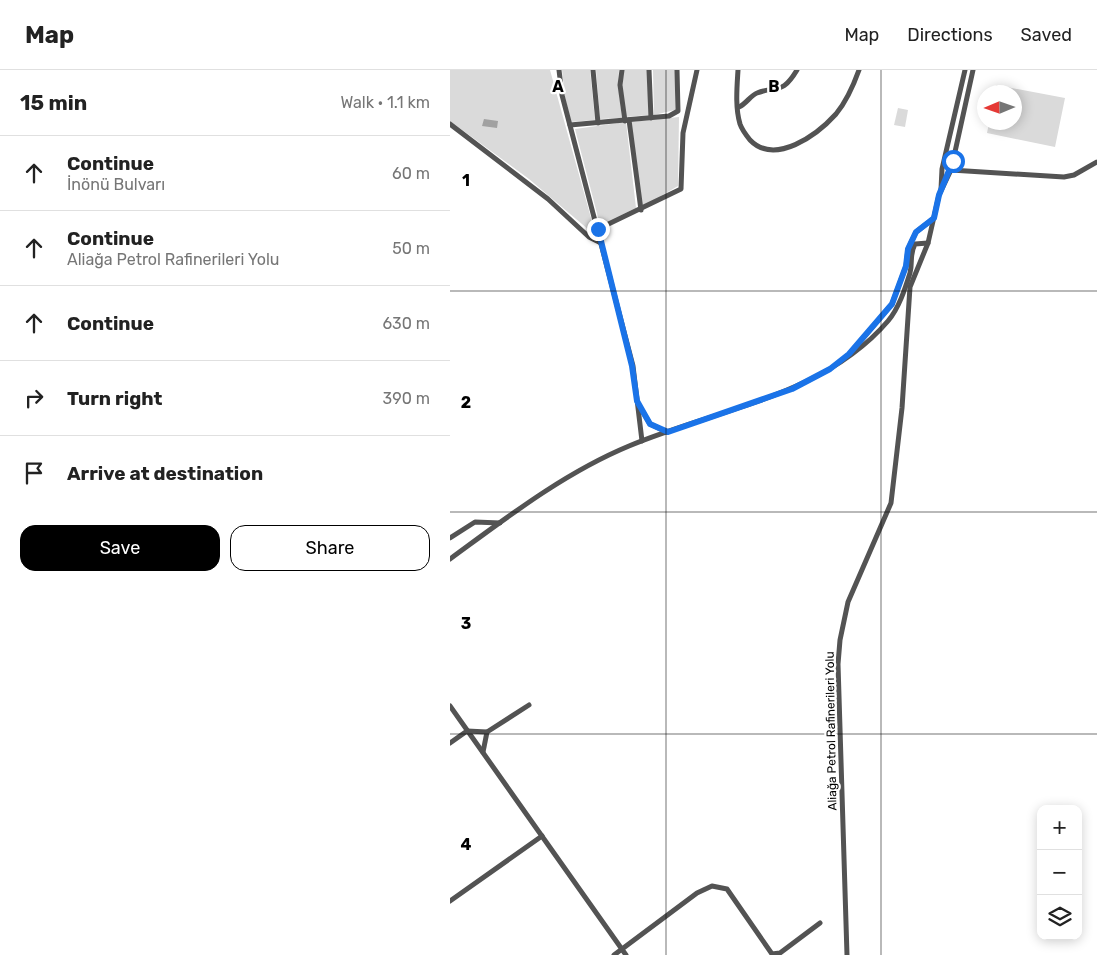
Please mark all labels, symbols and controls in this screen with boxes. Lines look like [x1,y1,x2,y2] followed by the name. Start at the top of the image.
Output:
[25,21,74,49] text: Map
[844,24,879,46] text: Map
[907,24,993,46] text: Directions
[1021,24,1072,46] text: Saved
[552,77,564,96] text: A
[768,77,780,96] text: B
[977,85,1022,130] north arrow
[20,90,87,115] text: 15 min
[341,93,430,112] text: Walk · 1.1 km
[942,150,965,173] route start
[67,152,154,175] text: Continue
[20,159,48,187] icon: ahead
[392,164,430,183] text: 60 m
[462,171,470,190] text: 1
[67,175,165,194] text: İnönü Bulvarı
[587,218,610,241] route end
[67,227,154,250] text: Continue
[20,234,48,262] icon: ahead
[392,239,430,258] text: 50 m
[67,250,279,269] text: Aliağa Petrol Rafinerileri Yolu
[20,309,48,337] icon: ahead
[67,312,154,335] text: Continue
[382,314,430,333] text: 630 m
[20,384,48,412] icon: right
[67,387,162,410] text: Turn right
[383,389,430,408] text: 390 m
[461,393,471,412] text: 2
[20,459,48,487] icon: arrive
[67,462,263,485] text: Arrive at destination
[20,525,220,571] button: Save
[230,525,430,571] button: Share
[461,614,471,633] text: 3
[823,651,839,811] street label: Aliağa Petrol Rafinerileri Yolu
[1037,805,1082,940] map controls
[1037,805,1082,850] button: +
[461,835,472,854] text: 4
[1037,850,1082,895] button: −
[1037,895,1082,940] button: layers

